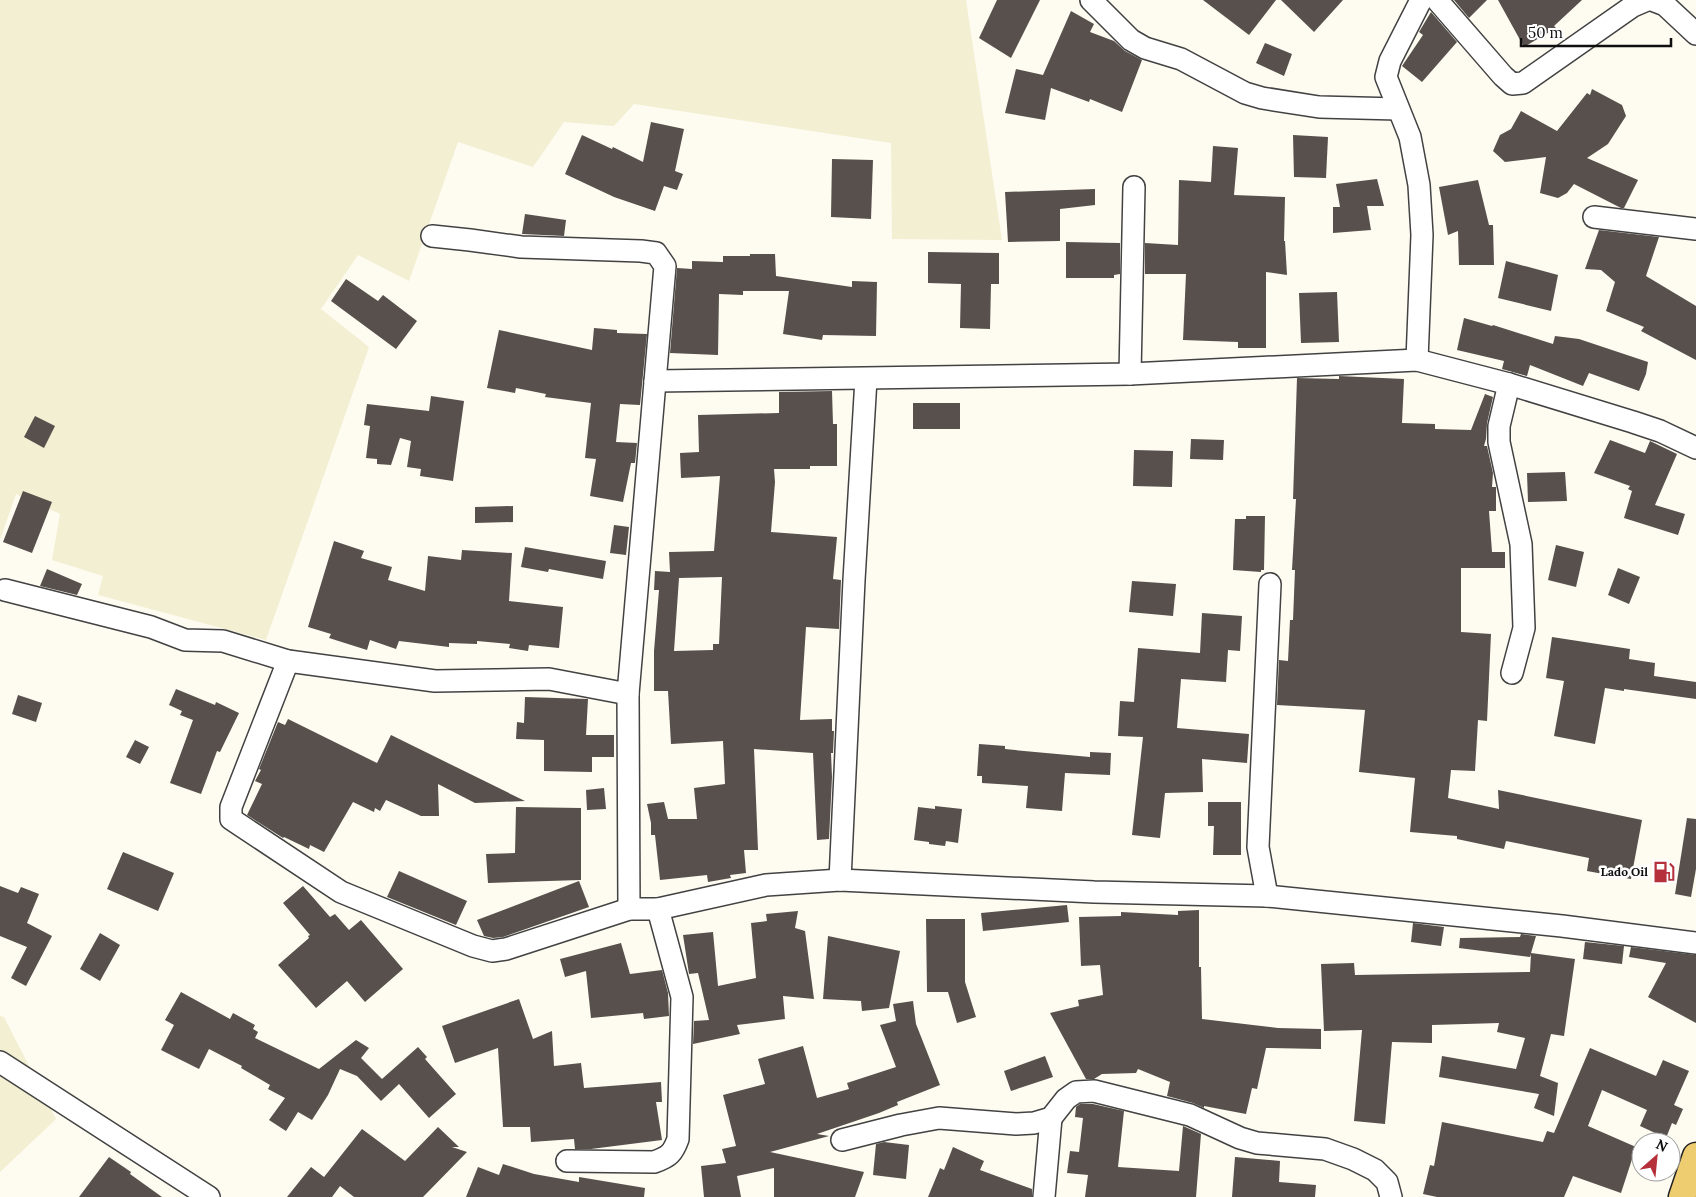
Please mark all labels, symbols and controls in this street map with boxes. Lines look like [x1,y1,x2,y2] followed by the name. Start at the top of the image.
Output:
[1521,15,1671,47] scale bar
[1528,23,1563,42] text: 50 m
[1651,859,1677,885] fuel station icon: Lado Oil
[1600,864,1648,879] place label: Lado Oil
[1631,1132,1681,1182] north arrow
[1653,1135,1671,1156] text: N

